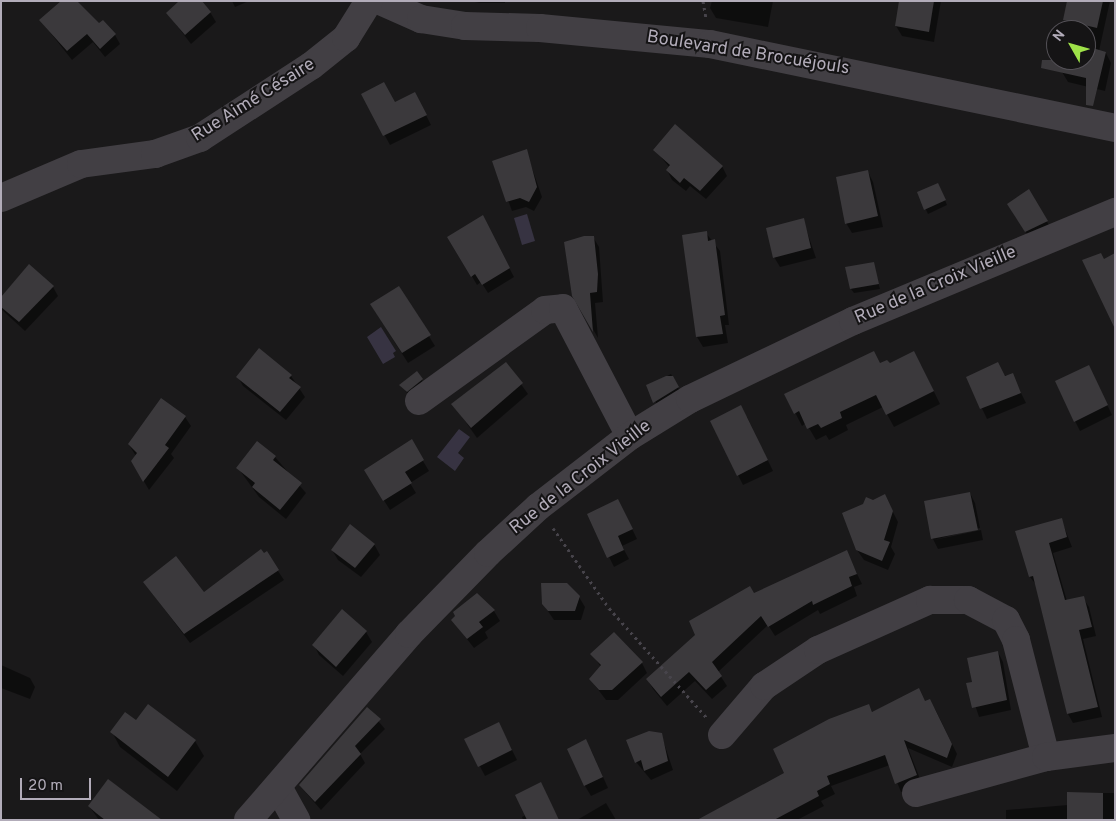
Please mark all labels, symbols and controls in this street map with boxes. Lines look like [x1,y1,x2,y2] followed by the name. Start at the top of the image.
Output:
[1046,20,1096,70] north arrow
[645,27,851,81] street label: Boulevard de Brocuéjouls
[1050,27,1069,45] text: N
[188,54,320,148] street label: Rue Aimé Césaire
[852,242,1020,330] street label: Rue de la Croix Vieille
[506,416,656,540] street label: Rue de la Croix Vieille
[22,768,94,800] scale bar
[28,777,63,796] text: 20 m

